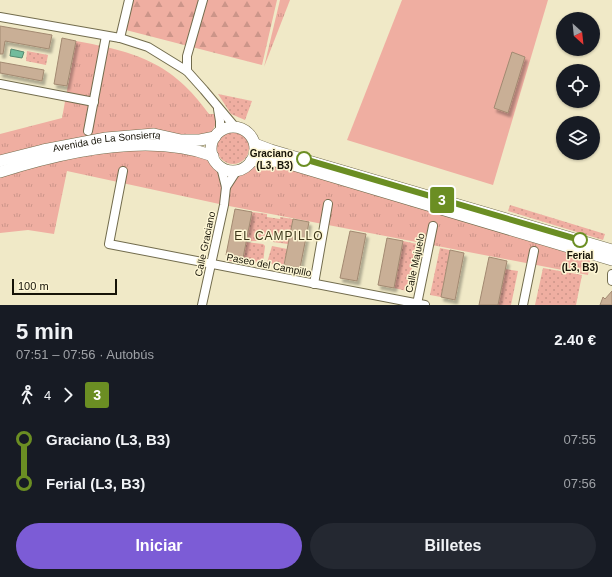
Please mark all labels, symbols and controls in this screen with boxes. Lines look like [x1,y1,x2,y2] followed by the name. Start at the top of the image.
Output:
[556,12,600,56] north arrow
[556,12,600,160] map controls
[556,64,600,108] button: locate
[556,116,600,160] button: layers
[52,128,162,154] street label: Avenida de La Sonsierra
[250,148,293,171] place label: Graciano (L3, B3)
[296,151,312,167] marker: Graciano (L3, B3)
[429,187,455,213] line badge: 3
[438,192,446,208] text: 3
[193,210,217,277] street label: Calle Graciano
[234,229,324,243] district label: EL CAMPILLO
[403,232,427,294] street label: Calle Majuelo
[572,232,588,248] marker: Ferial (L3, B3)
[562,250,598,273] place label: Ferial (L3, B3)
[226,251,313,279] street label: Paseo del Campillo
[12,277,117,296] scale bar
[18,280,49,292] text: 100 m
[16,319,73,344] text: 5 min
[554,331,596,348] text: 2.40 €
[16,347,154,362] text: 07:51 – 07:56 · Autobús
[16,384,38,406] icon: walk
[57,384,79,406] icon: forward
[93,387,101,403] text: 3
[44,388,51,403] text: 4
[46,431,170,448] text: Graciano (L3, B3)
[563,432,596,447] text: 07:55
[46,475,145,492] text: Ferial (L3, B3)
[563,476,596,491] text: 07:56
[16,523,302,569] button: Iniciar
[310,523,596,569] button: Billetes

